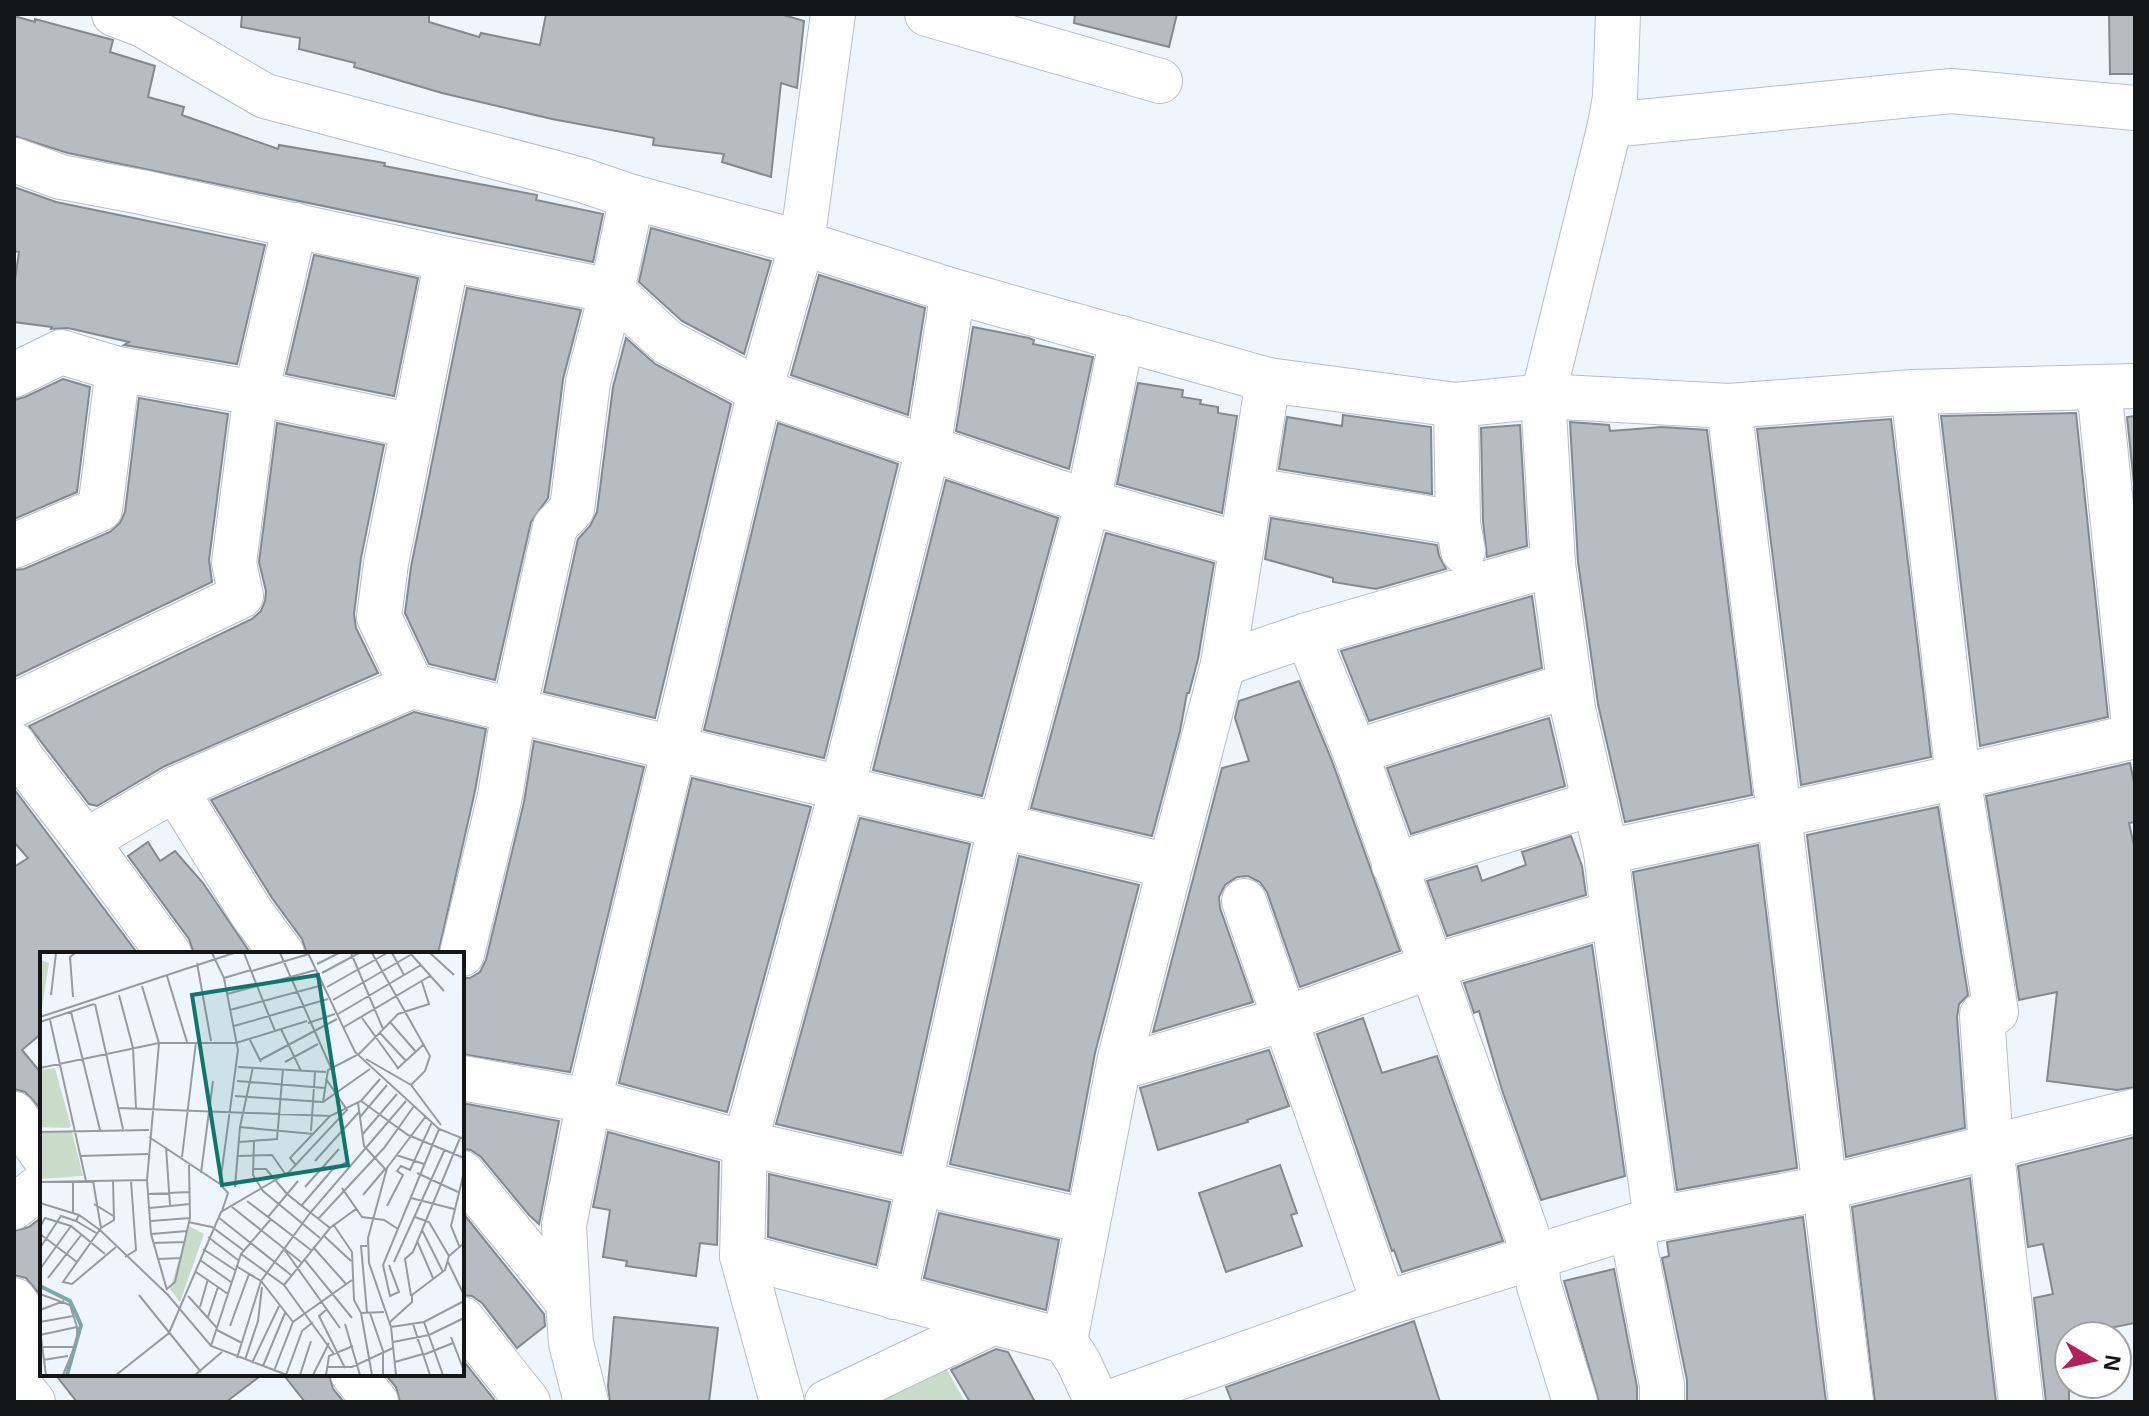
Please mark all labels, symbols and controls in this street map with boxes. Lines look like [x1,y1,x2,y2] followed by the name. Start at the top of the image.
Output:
[40,952,464,1376] inset map
[2053,1320,2133,1400] north arrow
[2099,1353,2126,1373] text: N

